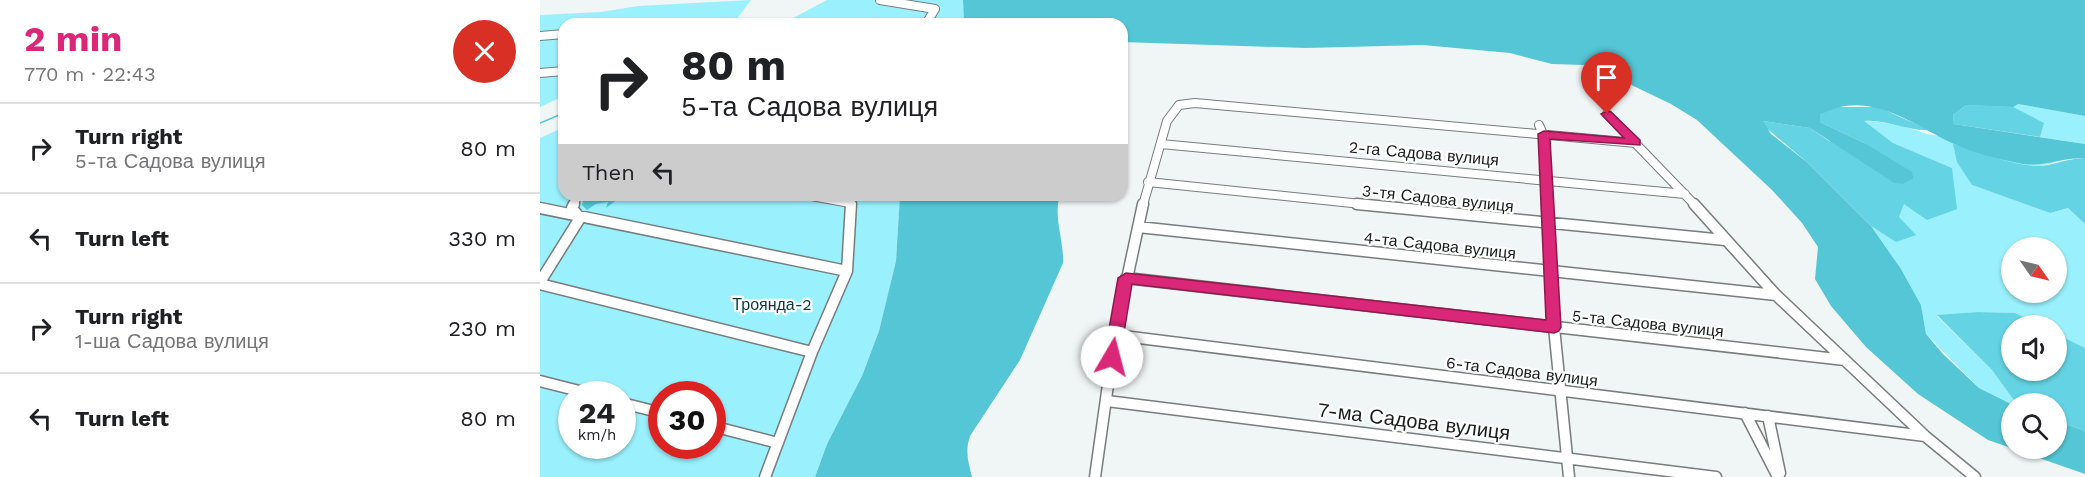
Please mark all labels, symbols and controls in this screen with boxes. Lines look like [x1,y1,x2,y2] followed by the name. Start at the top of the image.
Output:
[24,18,122,60] text: 2 min
[453,20,516,83] button: close
[681,41,786,90] text: 80 m
[582,42,660,120] icon: right
[1581,52,1632,114] pin
[1590,61,1623,94] icon: arrive
[24,62,156,86] text: 770 m · 22:43
[681,91,938,123] text: 5-та Садова вулиця
[75,124,182,149] text: Turn right
[24,132,57,165] icon: right
[460,136,516,161] text: 80 m
[1348,137,1500,170] street label: 2-га Садова вулиця
[75,149,266,173] text: 5-та Садова вулиця
[647,156,680,189] icon: left
[582,160,635,185] text: Then
[1361,181,1515,216] street label: 3-тя Садова вулиця
[24,222,57,255] icon: left
[75,226,169,251] text: Turn left
[448,226,516,251] text: 330 m
[1363,228,1517,263] street label: 4-та Садова вулиця
[2001,237,2067,303] north arrow
[2001,237,2067,459] map controls
[732,295,812,314] park label: Троянда-2
[75,304,182,329] text: Turn right
[1571,306,1725,341] street label: 5-та Садова вулиця
[24,312,57,345] icon: right
[2001,315,2067,381] button: sound
[448,316,516,341] text: 230 m
[1080,325,1144,389] position arrow
[75,329,269,353] text: 1-ша Садова вулиця
[1445,353,1599,390] street label: 6-та Садова вулиця
[648,381,726,459] speed limit sign: 30
[2001,393,2067,459] button: search
[579,395,615,430] text: 24
[1316,397,1512,445] street label: 7-ма Садова вулиця
[24,402,57,435] icon: left
[75,406,169,431] text: Turn left
[460,406,516,431] text: 80 m
[578,426,616,444] text: km/h

